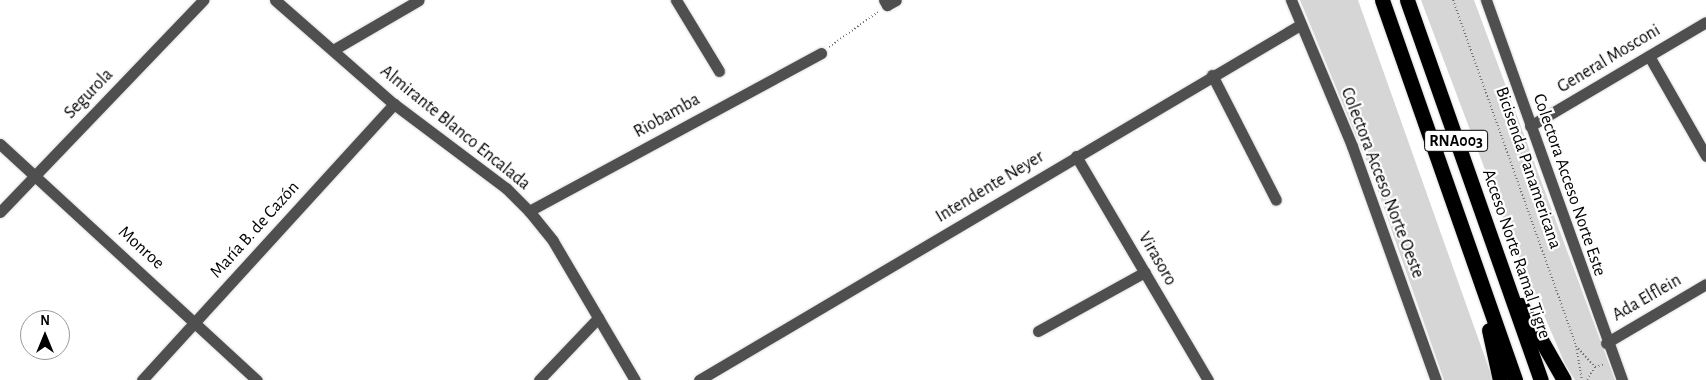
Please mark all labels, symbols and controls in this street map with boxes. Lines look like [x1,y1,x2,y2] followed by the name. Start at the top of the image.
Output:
[1554,20,1664,98] street label: General Mosconi
[376,61,534,195] street label: Almirante Blanco Encalada
[60,64,118,124] street label: Segurola
[1490,84,1566,252] street label: Bicisenda Panamericana
[1336,85,1428,281] street label: Colectora Acceso Norte Oeste
[630,89,704,143] street label: Riobamba
[1528,91,1610,279] street label: Colectora Acceso Norte Este
[1424,128,1488,154] road number: RNA003
[932,146,1048,228] street label: Intendente Neyer
[1477,166,1555,342] street label: Acceso Norte Ramal Tigre
[206,177,304,283] street label: María B. de Cazón
[114,222,168,274] street label: Monroe
[1133,228,1181,290] street label: Virasoro
[1609,270,1685,326] street label: Ada Elflein
[20,310,70,360] north arrow
[40,314,50,328] text: N

